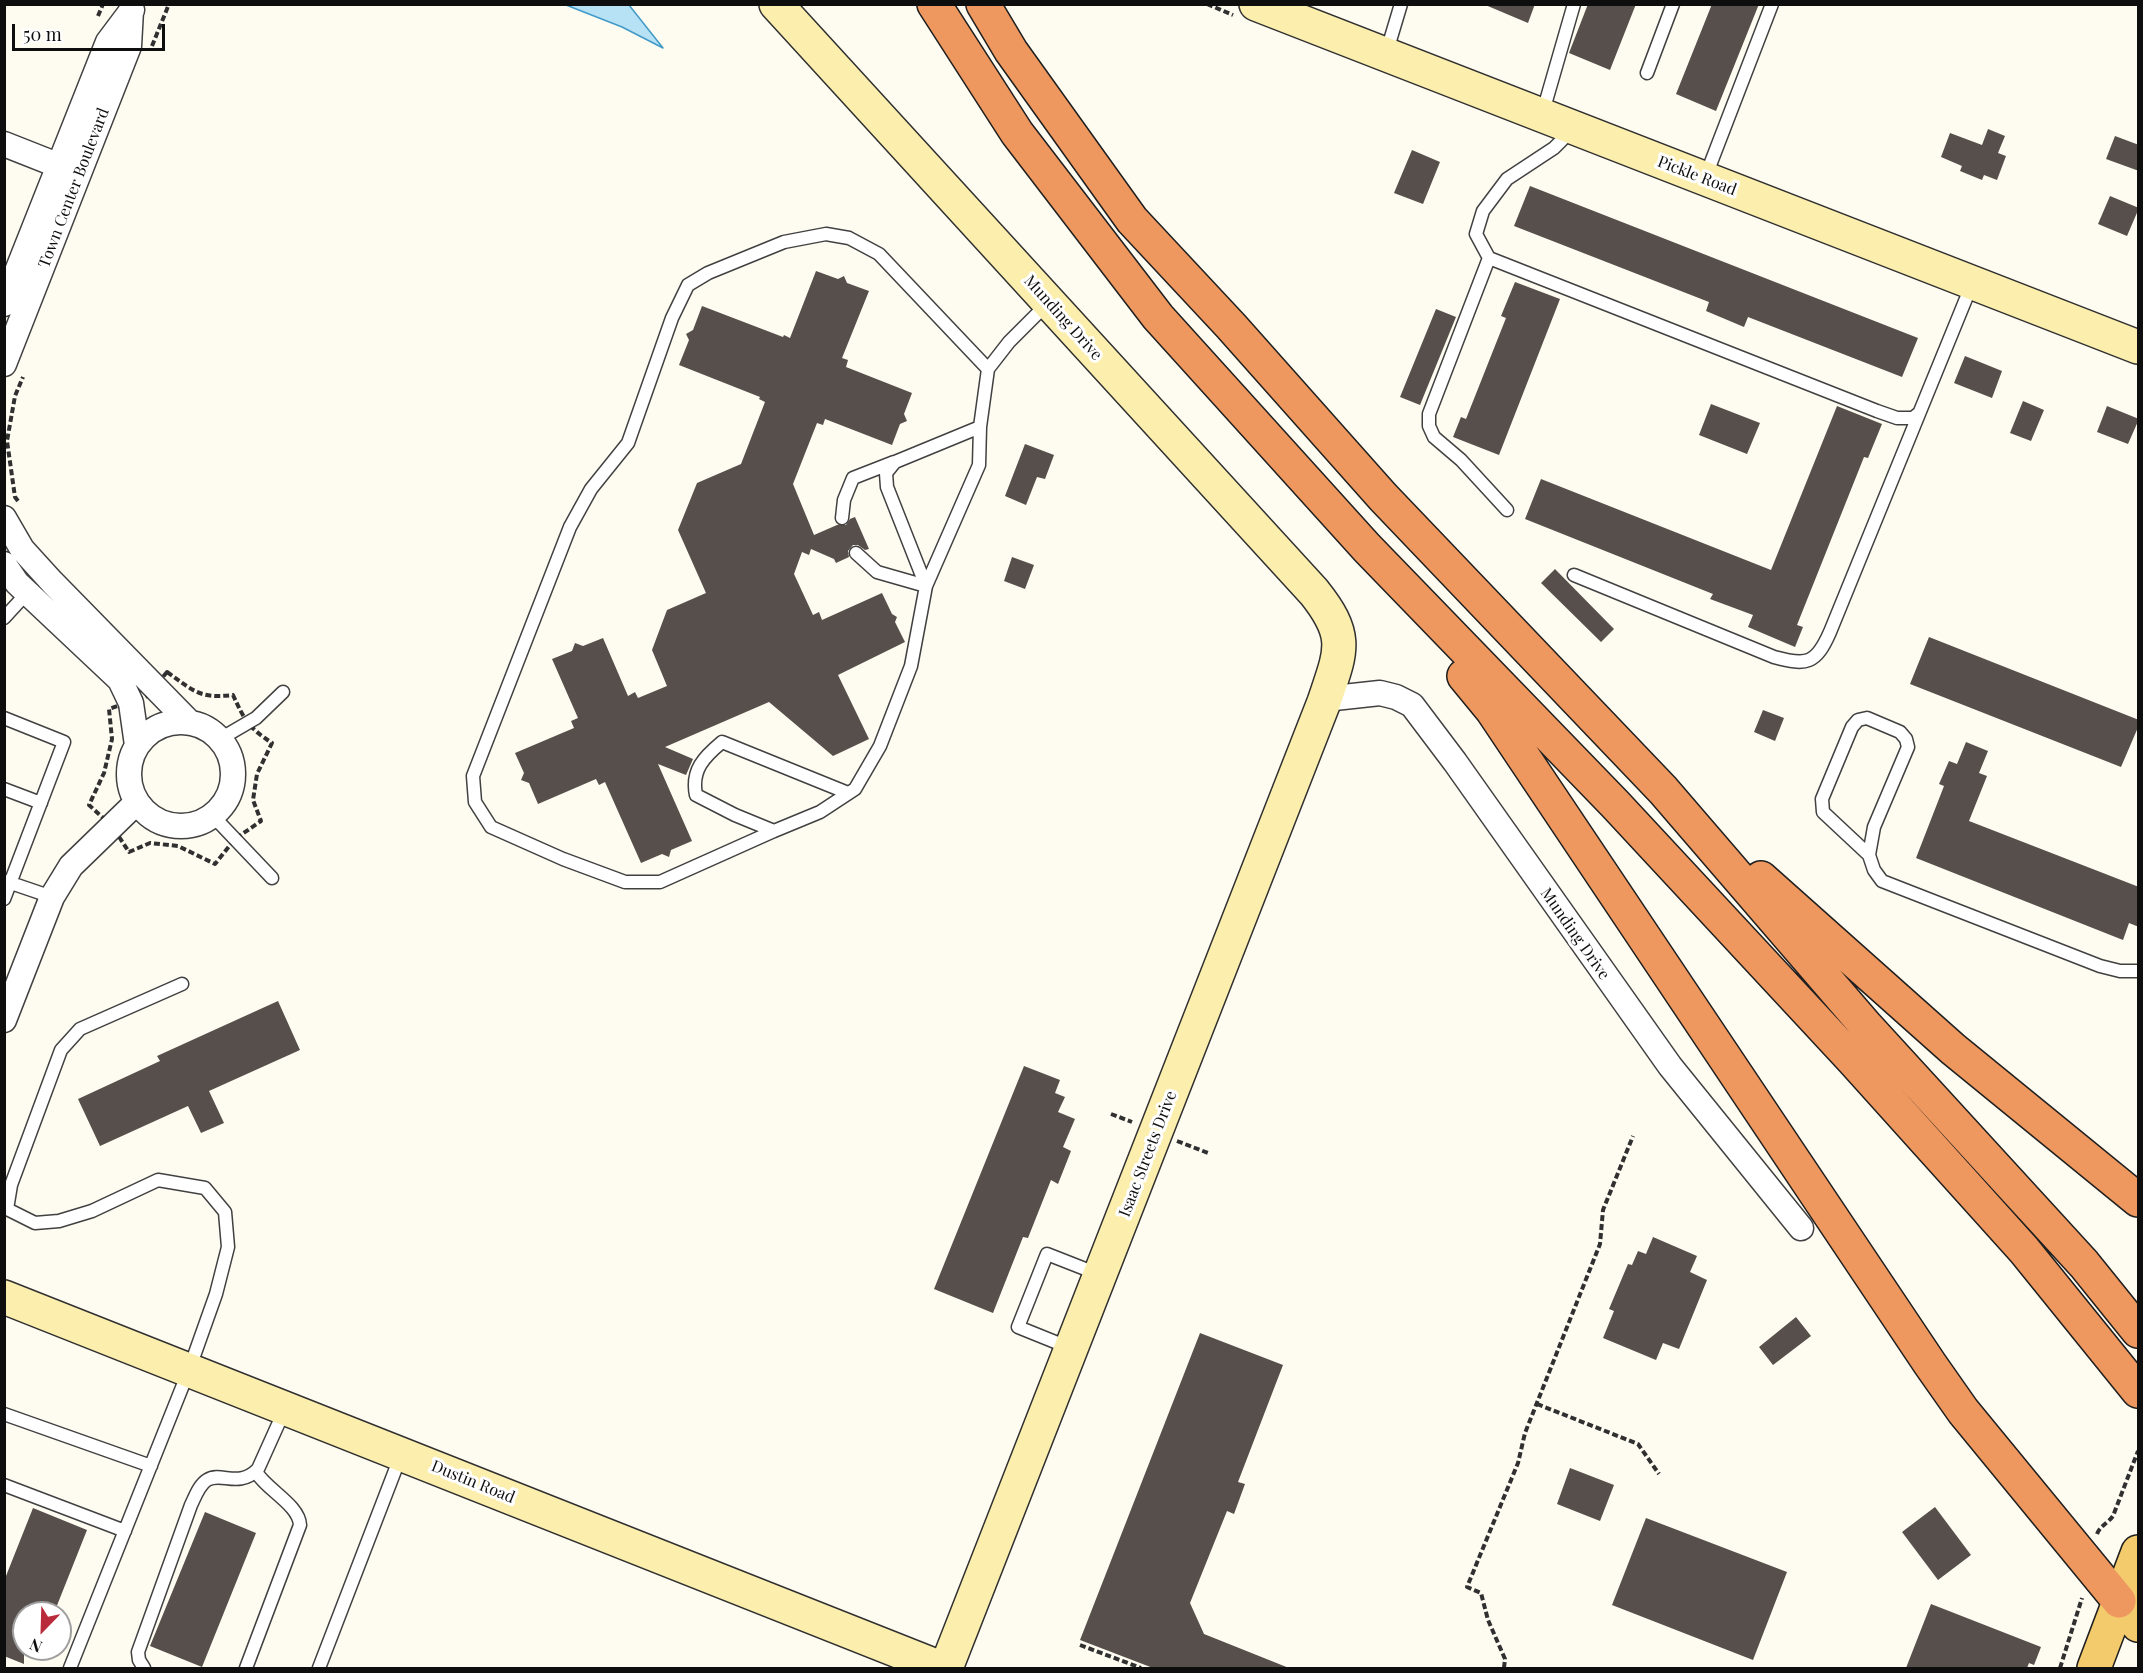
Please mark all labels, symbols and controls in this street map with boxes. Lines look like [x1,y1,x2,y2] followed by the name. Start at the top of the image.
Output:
[15,12,168,50] scale bar
[23,22,62,46] text: 50 m
[35,105,113,271] street label: Town Center Boulevard
[1655,152,1739,200] street label: Pickle Road
[1020,272,1106,364] street label: Munding Drive
[1536,884,1614,984] street label: Munding Drive
[1115,1088,1181,1220] street label: Isaac Streets Drive
[428,1457,518,1507] street label: Dustin Road
[12,1601,72,1661] north arrow
[26,1634,45,1658] text: N

